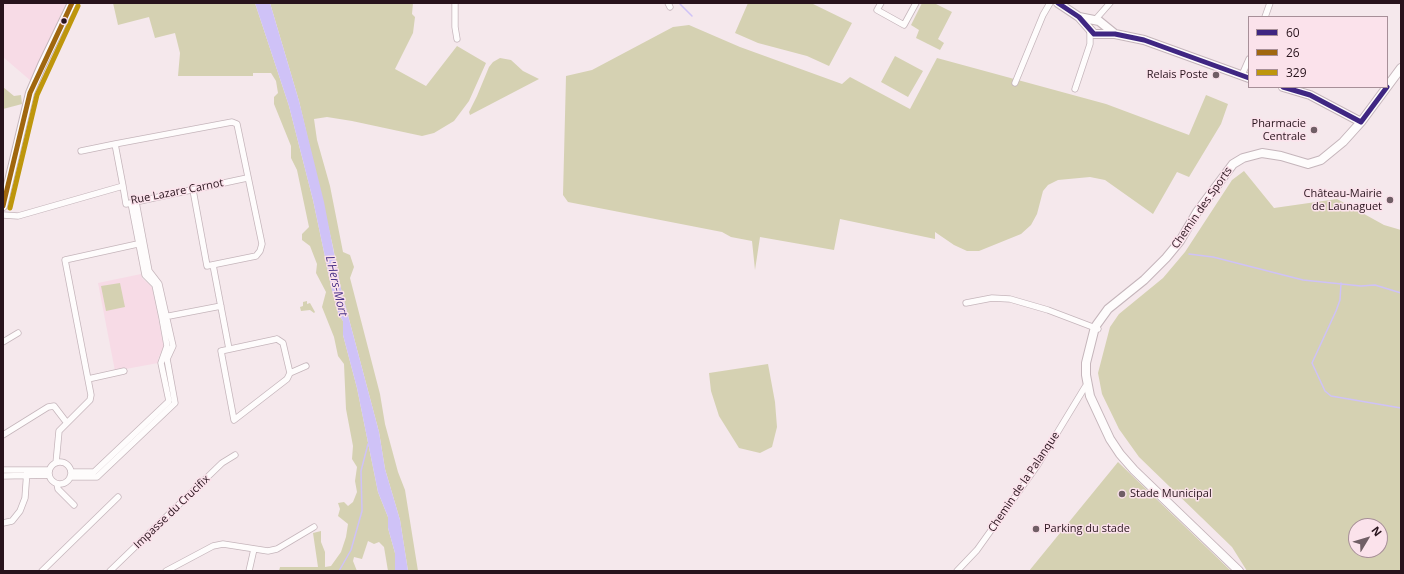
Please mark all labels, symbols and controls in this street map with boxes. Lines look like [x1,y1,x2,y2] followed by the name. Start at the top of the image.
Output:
[59,16,69,26] unlabelled marker
[1248,16,1388,88] legend
[1286,24,1300,41] text: 60
[1286,44,1300,61] text: 26
[1286,64,1307,81] text: 329
[1147,68,1208,82] place label: Relais Poste
[1211,70,1221,80] marker: Relais Poste
[1252,117,1306,143] place label: Pharmacie Centrale
[1309,125,1319,135] marker: Pharmacie Centrale
[1169,165,1235,251] street label: Chemin des Sports
[130,177,224,207] street label: Rue Lazare Carnot
[1303,187,1382,213] place label: Château-Mairie de Launaguet
[1385,195,1395,205] marker: Château-Mairie de Launaguet
[322,254,350,318] water label: L'Hers-Mort
[986,429,1062,535] street label: Chemin de la Palanque
[131,472,213,552] street label: Impasse du Crucifix
[1130,487,1212,501] place label: Stade Municipal
[1117,489,1127,499] marker: Stade Municipal
[1348,518,1388,558] north arrow
[1044,522,1130,536] place label: Parking du stade
[1368,523,1386,539] text: N
[1031,524,1041,534] marker: Parking du stade

